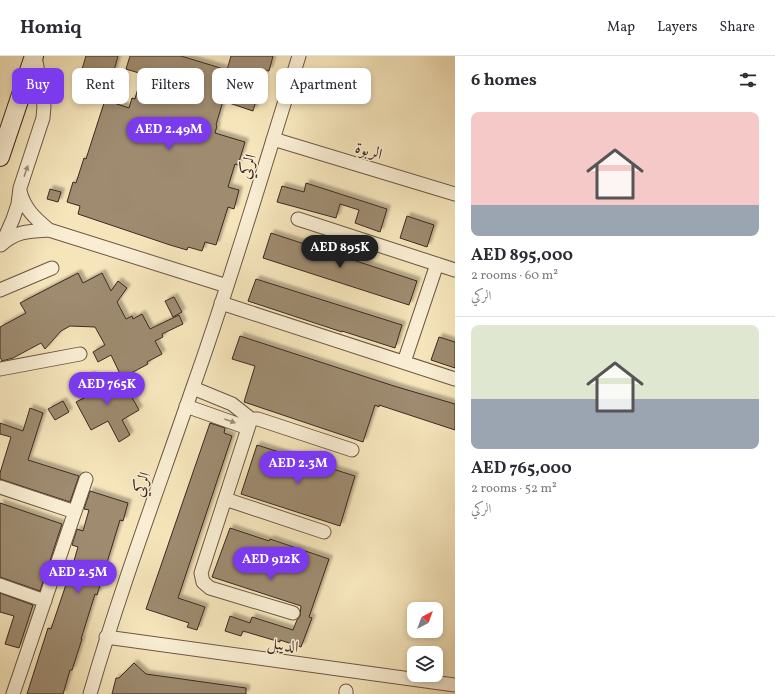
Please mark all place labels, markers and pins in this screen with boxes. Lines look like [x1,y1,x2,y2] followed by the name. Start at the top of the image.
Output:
[123,117,215,151] pin: AED 2.49M
[299,235,381,269] pin: AED 895K
[66,372,148,406] pin: AED 765K
[257,451,339,485] pin: AED 2.3M
[230,547,312,581] pin: AED 912K
[37,560,119,594] pin: AED 2.5M

